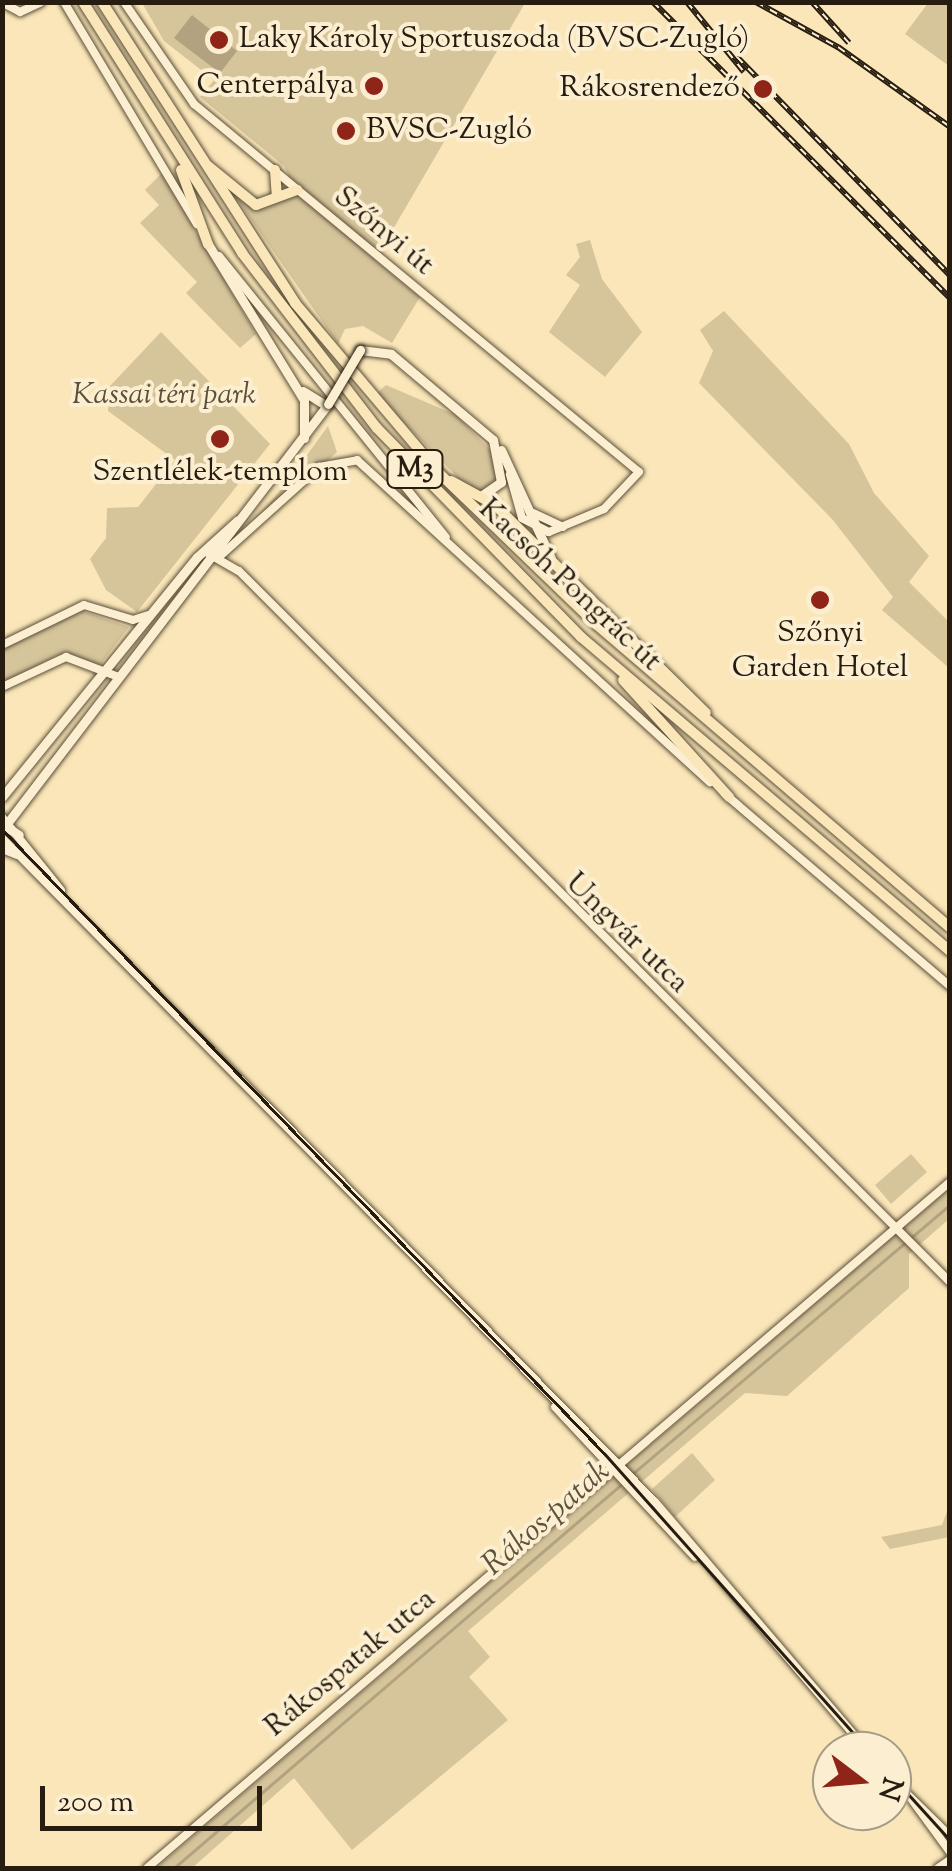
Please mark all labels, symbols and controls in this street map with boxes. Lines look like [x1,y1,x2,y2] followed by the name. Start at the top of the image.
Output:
[239,22,749,58] place label: Laky Károly Sportuszoda (BVSC-Zugló)
[208,29,230,51] marker: Laky Károly Sportuszoda (BVSC-Zugló)
[196,68,354,104] place label: Centerpálya
[560,71,740,107] place label: Rákosrendező
[363,75,385,97] marker: Centerpálya
[750,76,776,102] marker: Rákosrendező
[366,113,532,149] place label: BVSC-Zugló
[335,120,357,142] marker: BVSC-Zugló
[326,180,440,284] street label: Szőnyi út
[72,378,256,414] park label: Kassai téri park
[209,428,231,450] marker: Szentlélek-templom
[385,446,445,492] road number: M3
[92,455,348,491] place label: Szentlélek-templom
[470,492,668,680] street label: Kacsóh Pongrác út
[809,589,831,611] marker: Szőnyi Garden Hotel
[732,616,908,686] place label: Szőnyi Garden Hotel
[557,866,695,1002] street label: Ungvár utca
[475,1453,619,1585] water label: Rákos-patak
[259,1582,443,1746] street label: Rákospatak utca
[812,1731,912,1831] north arrow
[45,1766,268,1828] scale bar
[867,1772,911,1805] text: N
[57,1782,134,1825] text: 200 m

